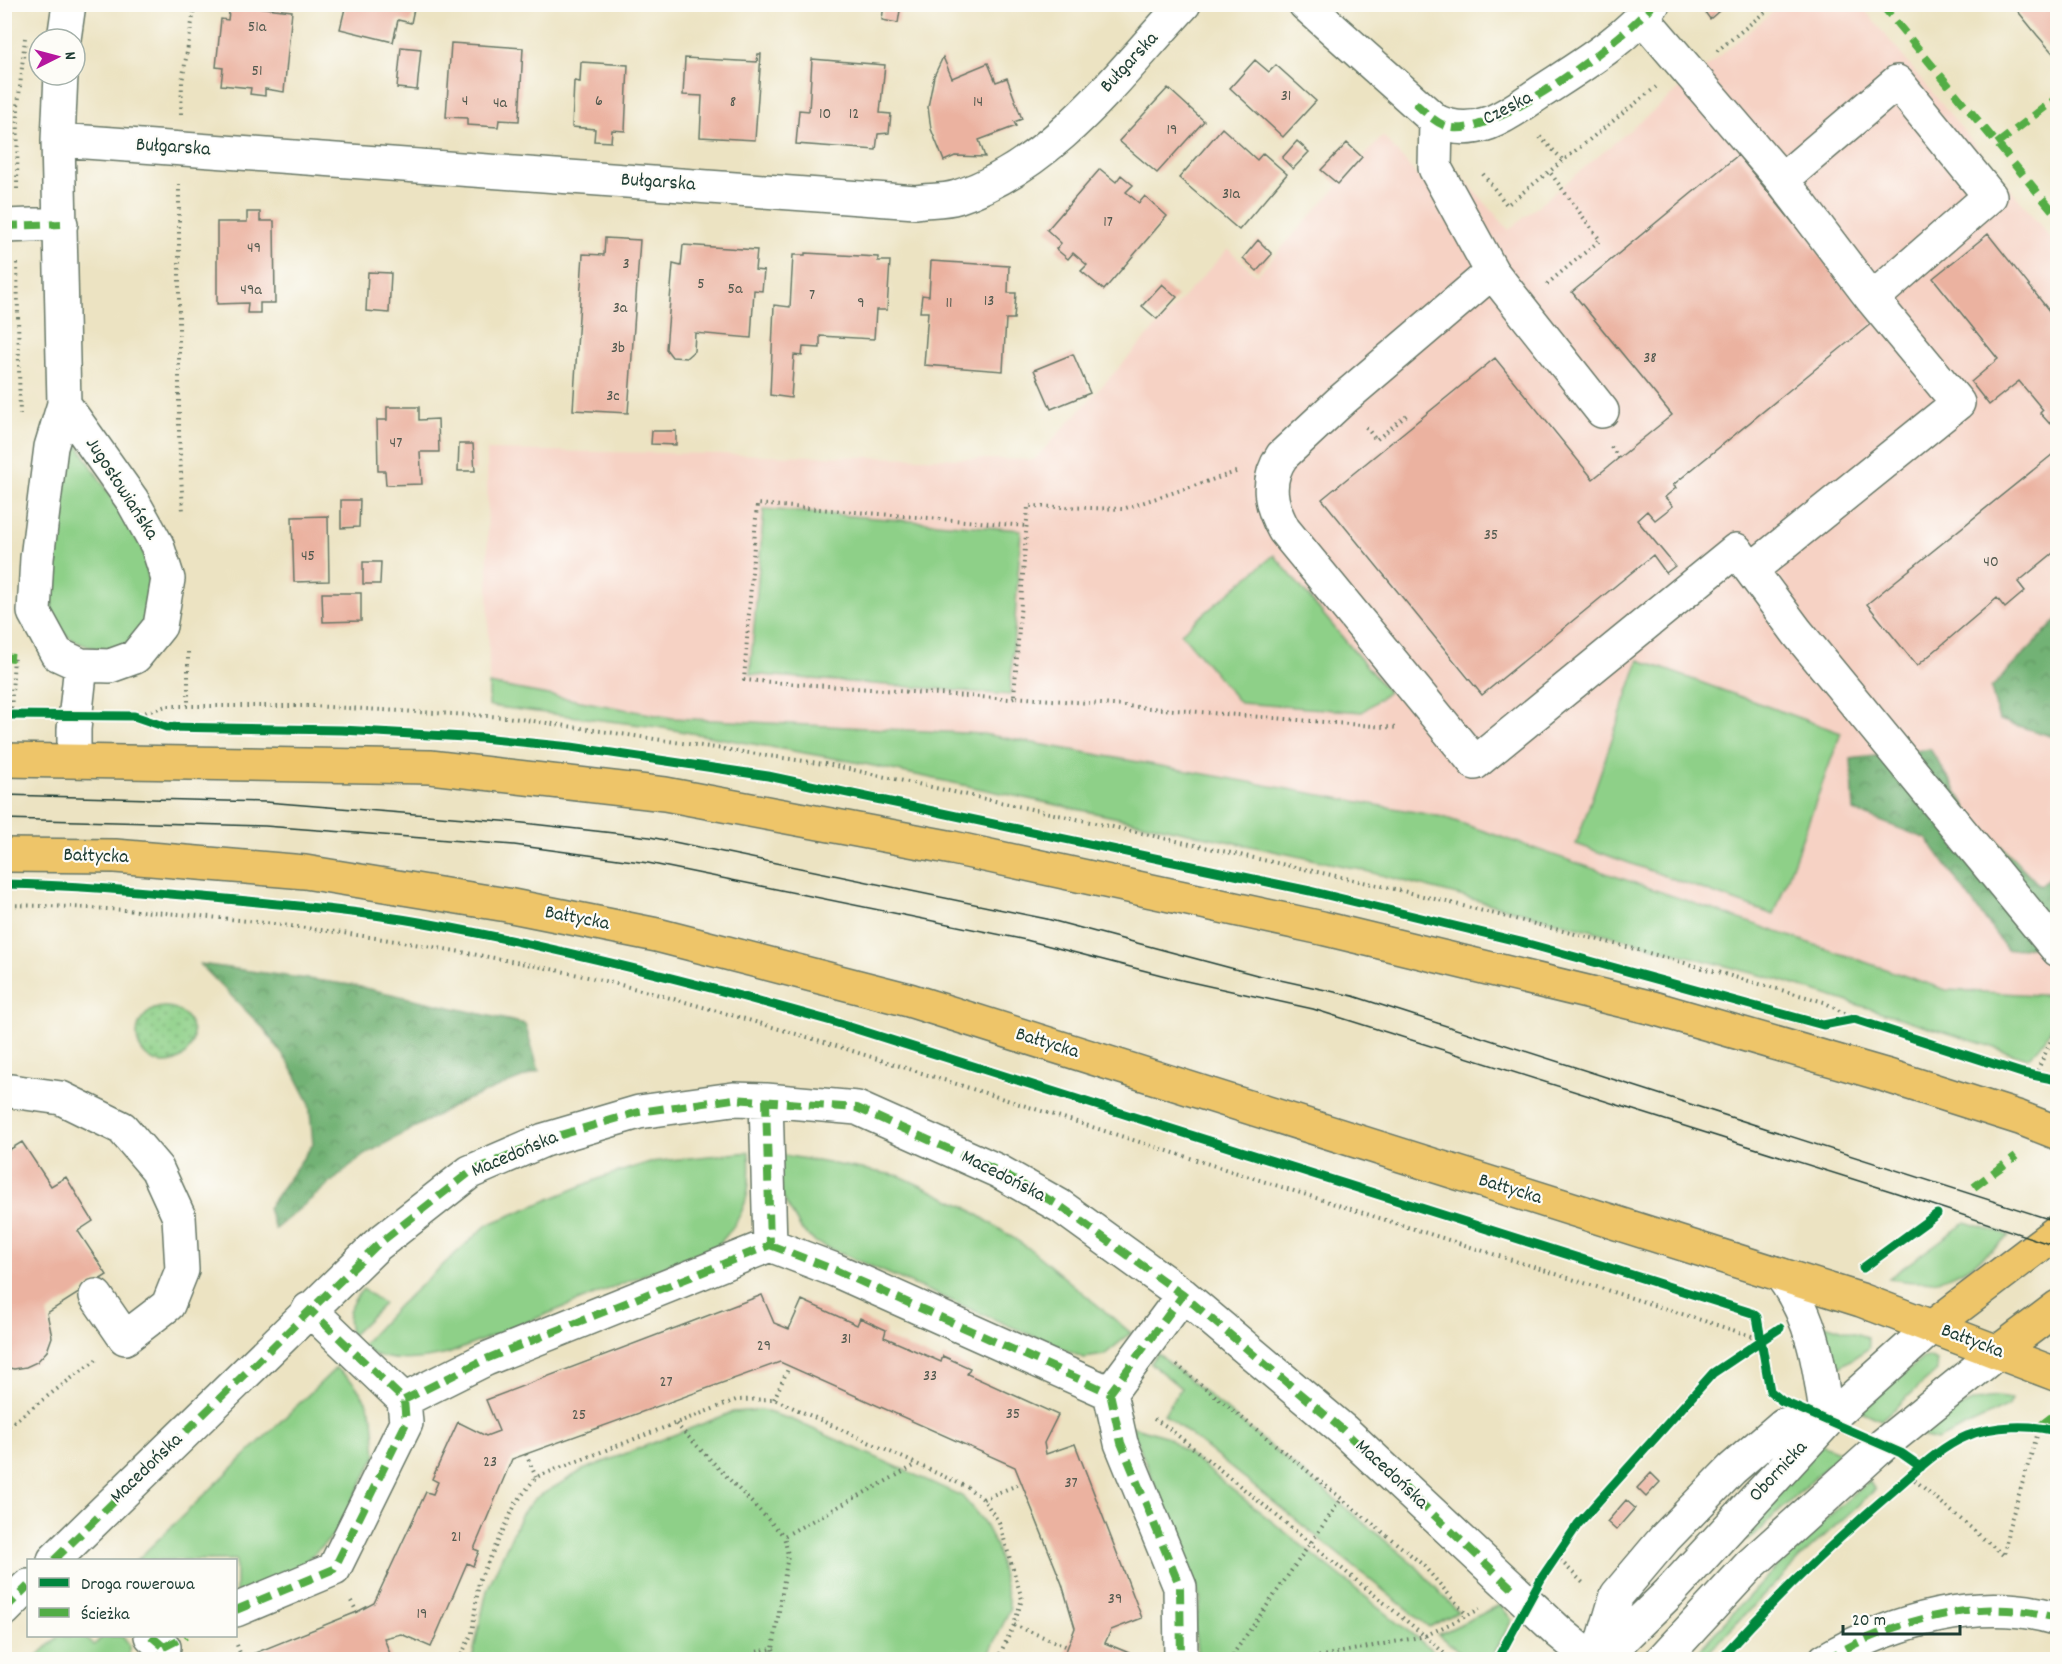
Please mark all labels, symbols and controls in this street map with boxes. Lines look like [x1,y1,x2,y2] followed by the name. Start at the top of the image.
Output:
[248,16,267,39] house number: 51a
[1094,26,1166,100] street label: Bułgarska
[27,27,87,87] north arrow
[58,51,81,61] text: N
[252,60,262,83] house number: 51
[1478,84,1538,133] street label: Czeska
[1281,85,1291,108] house number: 31
[462,90,468,113] house number: 4
[595,90,603,113] house number: 6
[730,91,736,114] house number: 8
[973,91,983,114] house number: 14
[493,92,508,115] house number: 4a
[819,103,831,126] house number: 10
[849,103,859,126] house number: 12
[1167,119,1177,142] house number: 19
[135,131,212,165] street label: Bułgarska
[620,166,697,200] street label: Bułgarska
[1222,183,1241,206] house number: 31a
[1103,211,1113,234] house number: 17
[247,237,261,260] house number: 49
[622,253,630,276] house number: 3
[697,273,705,296] house number: 5
[728,278,743,301] house number: 5a
[240,279,262,302] house number: 49a
[809,284,815,307] house number: 7
[984,290,994,313] house number: 13
[857,292,865,315] house number: 9
[945,292,953,315] house number: 11
[613,297,628,320] house number: 3a
[611,337,625,360] house number: 3b
[1643,347,1657,370] house number: 38
[606,385,620,408] house number: 3c
[77,432,165,546] street label: Jugosłowiańska
[390,432,402,455] house number: 47
[1484,524,1498,547] house number: 35
[301,545,315,568] house number: 45
[1983,551,1999,574] house number: 40
[63,842,130,872] street label: Bałtycka
[542,899,612,939] street label: Bałtycka
[1012,1021,1083,1067] street label: Bałtycka
[467,1124,563,1186] street label: Macedońska
[956,1144,1051,1211] street label: Macedońska
[1475,1167,1546,1213] street label: Bałtycka
[1937,1317,2008,1367] street label: Bałtycka
[841,1328,851,1351] house number: 31
[757,1335,771,1358] house number: 29
[923,1365,937,1388] house number: 33
[659,1371,673,1394] house number: 27
[1006,1403,1020,1426] house number: 35
[572,1404,586,1427] house number: 25
[104,1427,190,1511] street label: Macedońska
[1348,1434,1434,1517] street label: Macedońska
[1743,1435,1815,1509] street label: Obornicka
[483,1451,497,1474] house number: 23
[1064,1472,1078,1495] house number: 37
[451,1526,461,1549] house number: 21
[27,1559,237,1637] legend
[81,1573,195,1598] text: Droga rowerowa
[1108,1588,1122,1611] house number: 39
[1843,1598,1960,1636] scale bar
[81,1603,130,1628] text: Ścieżka
[417,1603,427,1626] house number: 19
[1852,1609,1886,1634] text: 20 m

